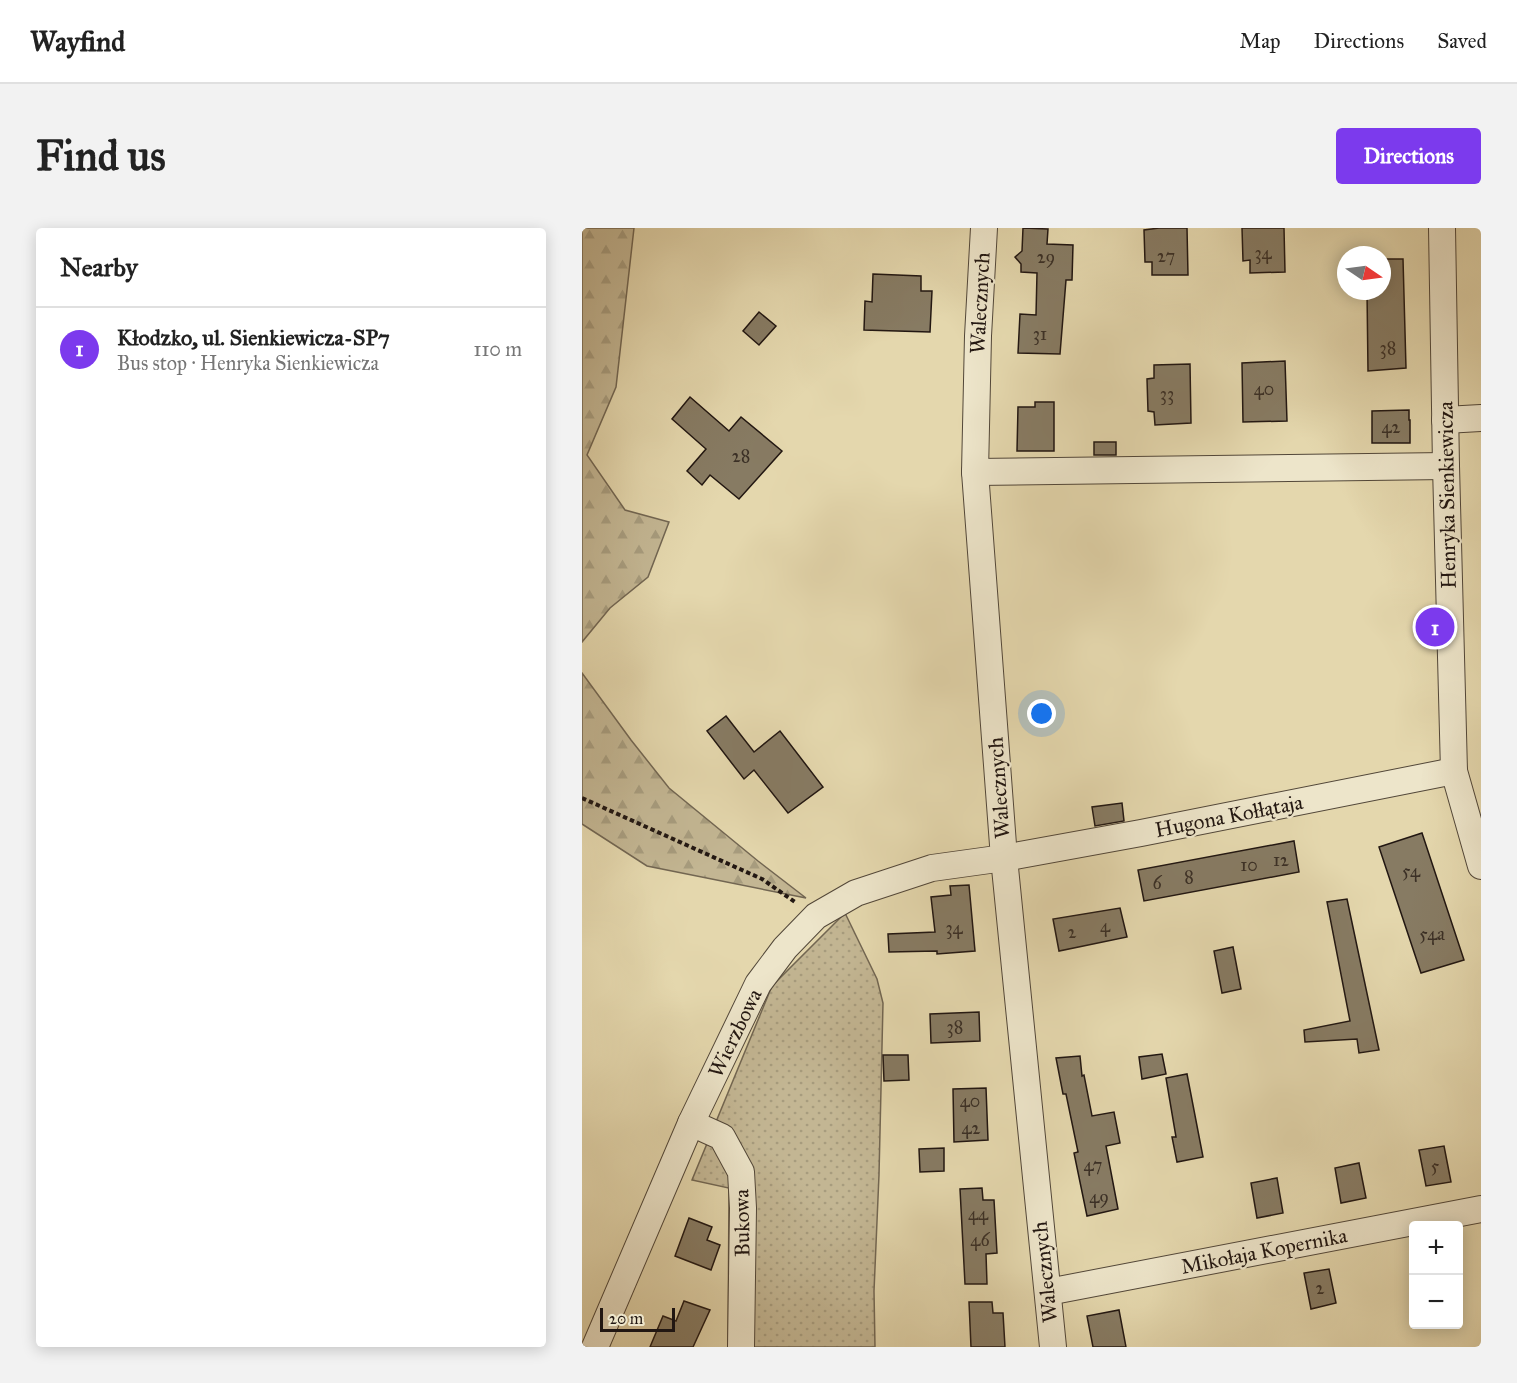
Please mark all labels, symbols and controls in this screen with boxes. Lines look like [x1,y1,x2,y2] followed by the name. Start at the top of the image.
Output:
[30,24,125,59] text: Wayfind
[1240,28,1281,54] text: Map
[1314,28,1404,54] text: Directions
[1437,28,1487,54] text: Saved
[1336,128,1481,184] button: Directions
[36,130,166,182] text: Find us
[1254,242,1273,264] house number: 34
[1157,245,1175,267] house number: 27
[1037,246,1055,268] house number: 29
[1337,246,1391,300] north arrow
[60,251,138,283] text: Nearby
[964,251,996,355] street label: Walecznych
[1033,323,1047,345] house number: 31
[117,324,390,351] text: Kłodzko, ul. Sienkiewicza-SP7
[76,337,83,361] text: 1
[474,337,522,361] text: 110 m
[1380,337,1396,359] house number: 38
[117,351,379,375] text: Bus stop · Henryka Sienkiewicza
[1254,378,1274,400] house number: 40
[1160,383,1174,405] house number: 33
[1432,401,1462,589] street label: Henryka Sienkiewicza
[1382,416,1401,438] house number: 42
[732,445,750,467] house number: 28
[1416,604,1454,650] pin: 1
[1027,699,1056,728] your location
[982,736,1016,840] street label: Walecznych
[1153,789,1305,843] street label: Hugona Kołłątaja
[1273,849,1289,871] house number: 12
[1240,854,1258,876] house number: 10
[1402,860,1421,882] house number: 54
[1184,866,1194,888] house number: 8
[1152,872,1162,894] house number: 6
[1100,915,1111,937] house number: 4
[945,917,964,939] house number: 34
[1068,921,1077,943] house number: 2
[1419,923,1445,945] house number: 54a
[702,984,768,1082] street label: Wierzbowa
[947,1016,963,1038] house number: 38
[960,1090,980,1112] house number: 40
[962,1117,981,1139] house number: 42
[1084,1154,1102,1176] house number: 47
[1431,1155,1440,1177] house number: 5
[1089,1186,1109,1208] house number: 49
[728,1189,756,1257] street label: Bukowa
[968,1203,989,1225] house number: 44
[1027,1220,1063,1324] street label: Walecznych
[1409,1221,1463,1329] map controls
[1409,1221,1463,1275] button: +
[1179,1222,1349,1280] street label: Mikołaja Kopernika
[970,1229,990,1251] house number: 46
[1409,1275,1463,1329] button: −
[1316,1277,1325,1299] house number: 2
[600,1305,675,1332] scale bar
[609,1309,643,1328] text: 20 m

